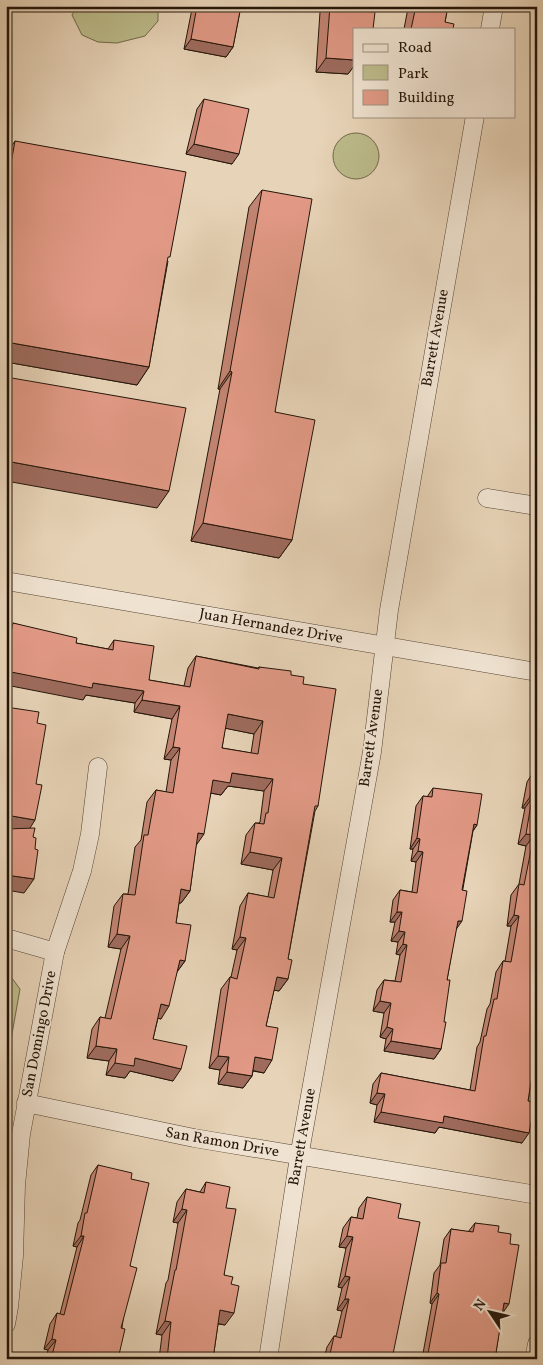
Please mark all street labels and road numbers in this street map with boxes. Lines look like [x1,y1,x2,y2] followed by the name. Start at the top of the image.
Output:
[417,287,455,389] street label: Barrett Avenue
[197,604,345,650] street label: Juan Hernandez Drive
[355,688,389,788] street label: Barrett Avenue
[17,969,63,1099] street label: San Domingo Drive
[284,1086,322,1188] street label: Barrett Avenue
[163,1123,281,1163] street label: San Ramon Drive

